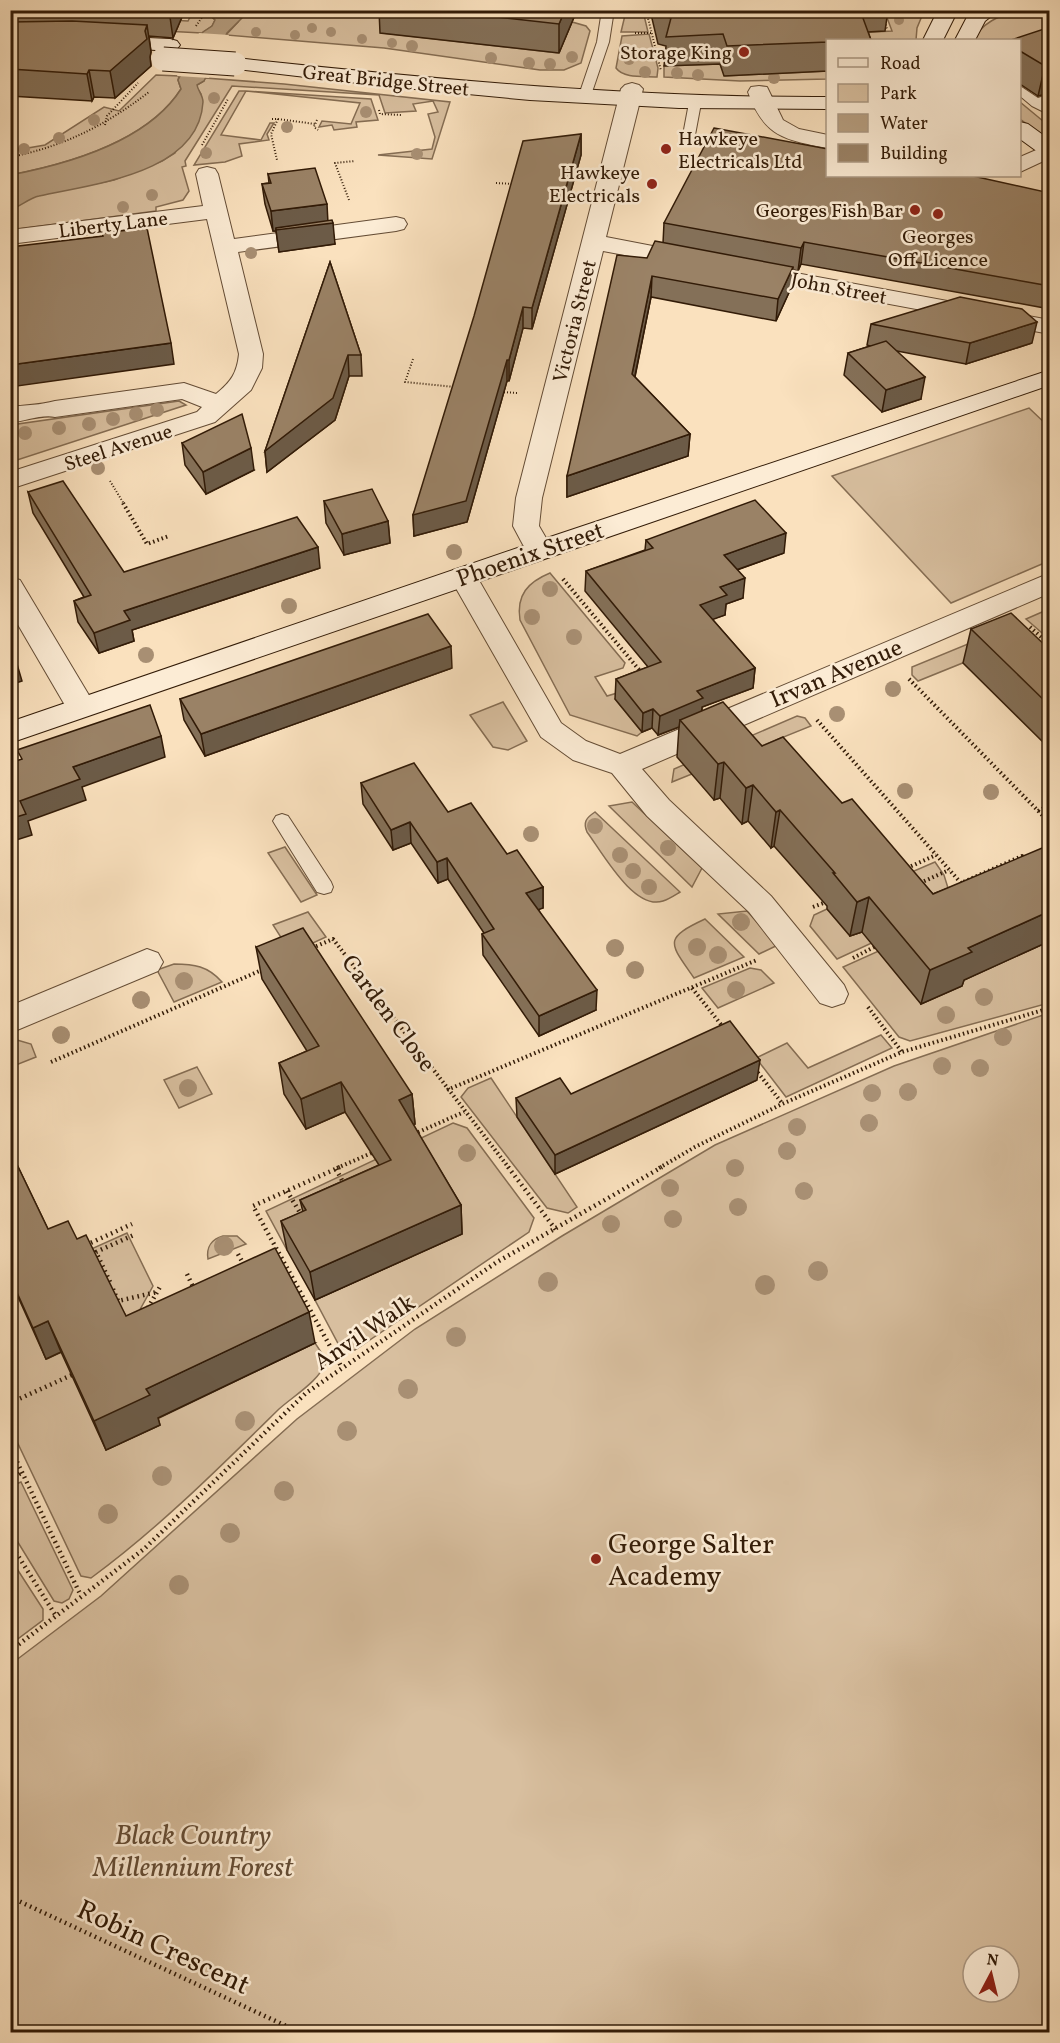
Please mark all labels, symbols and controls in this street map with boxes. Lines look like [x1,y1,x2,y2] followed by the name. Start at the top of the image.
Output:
[826,39,1021,177] legend
[620,40,732,68] place label: Storage King
[737,45,751,59] marker: Storage King
[880,52,921,77] text: Road
[301,59,471,105] street label: Great Bridge Street
[880,82,917,107] text: Park
[880,112,928,137] text: Water
[678,126,803,177] place label: Hawkeye Electricals Ltd
[659,142,673,156] marker: Hawkeye Electricals Ltd
[880,142,948,167] text: Building
[549,160,640,211] place label: Hawkeye Electricals
[645,177,659,191] marker: Hawkeye Electricals
[756,198,903,226] place label: Georges Fish Bar
[908,203,922,217] marker: Georges Fish Bar
[57,205,169,247] street label: Liberty Lane
[931,207,945,221] marker: Georges Off Licence
[888,224,988,275] place label: Georges Off Licence
[547,257,605,386] street label: Victoria Street
[788,267,889,313] street label: John Street
[61,418,176,480] street label: Steel Avenue
[452,515,609,597] street label: Phoenix Street
[765,632,908,718] street label: Irvan Avenue
[332,948,443,1080] street label: Carden Close
[308,1287,423,1380] street label: Anvil Walk
[608,1526,774,1597] place label: George Salter Academy
[589,1552,603,1566] marker: George Salter Academy
[92,1817,294,1888] park label: Black Country Millennium Forest
[70,1891,256,2005] street label: Robin Crescent
[961,1944,1021,2004] north arrow
[985,1949,1000,1973] text: N

